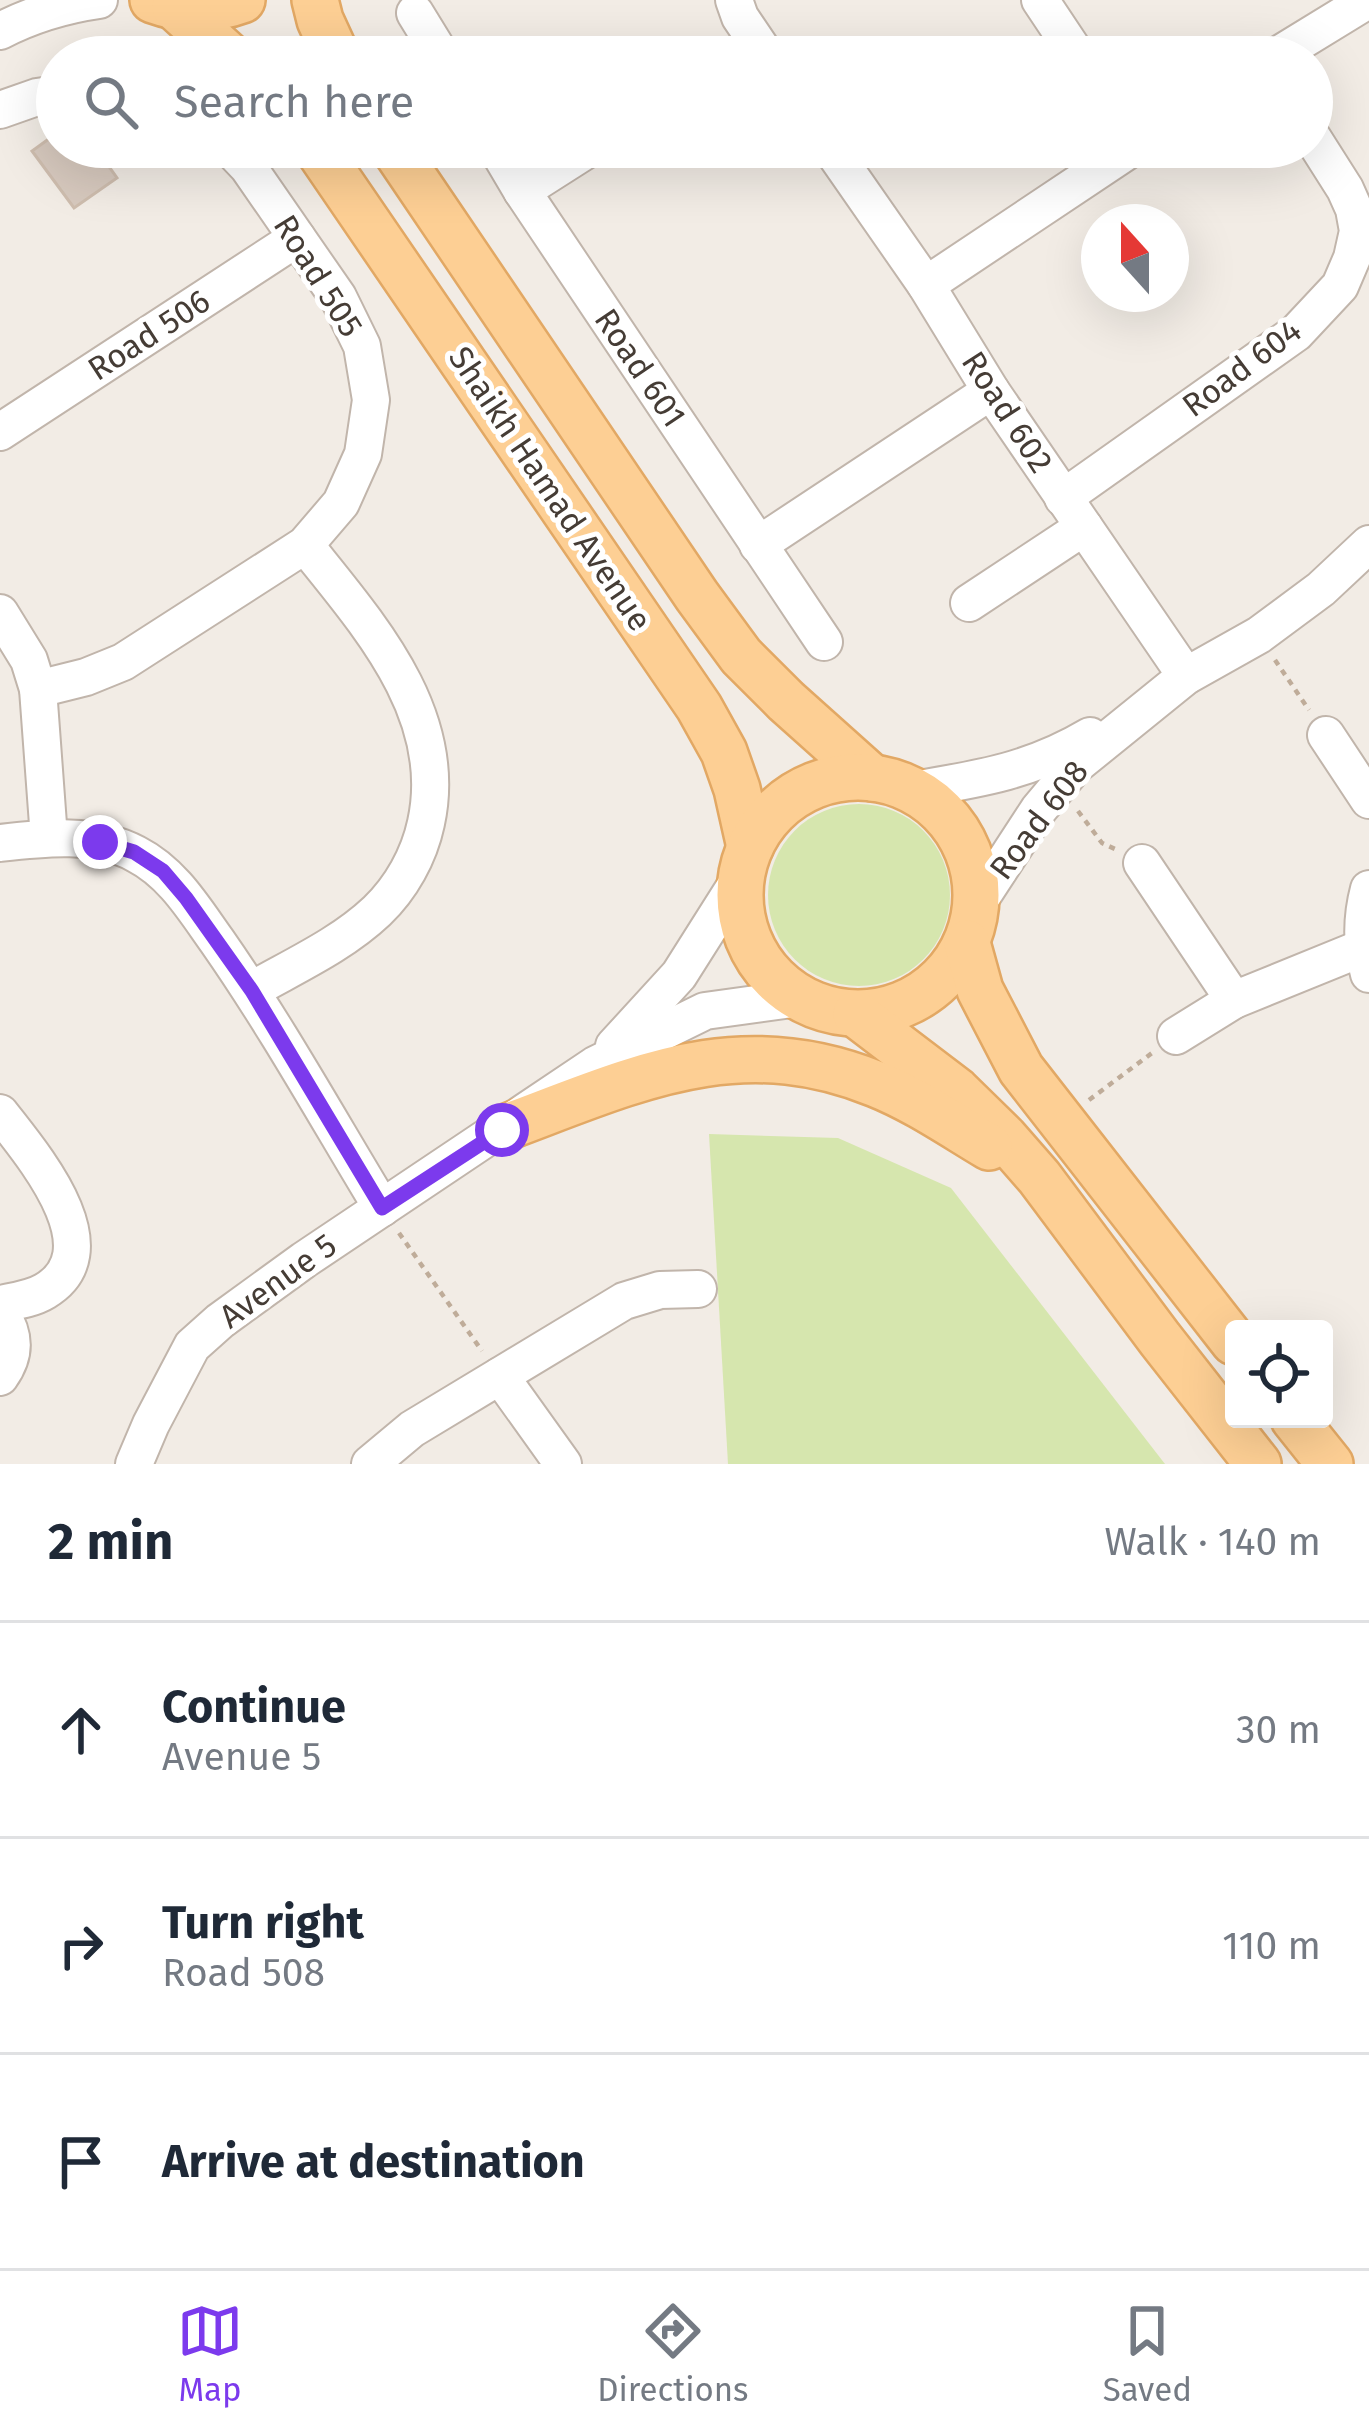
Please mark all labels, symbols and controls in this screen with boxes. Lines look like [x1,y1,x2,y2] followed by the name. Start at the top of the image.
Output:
[36,36,1333,168] search box
[78,69,144,135] icon: search
[174,75,414,129] text: Search here
[1081,204,1189,312] north arrow
[265,208,371,344] street label: Road 505
[80,281,218,389] street label: Road 506
[586,301,694,435] street label: Road 601
[1175,310,1309,426] street label: Road 604
[440,339,660,639] street label: Shaikh Hamad Avenue
[953,344,1061,480] street label: Road 602
[981,752,1097,888] street label: Road 608
[73,815,127,869] route end
[475,1103,529,1157] route start
[212,1225,344,1337] street label: Avenue 5
[1225,1320,1333,1428] map controls
[1225,1320,1333,1428] button: locate
[48,1511,173,1573] text: 2 min
[1105,1519,1321,1565] text: Walk · 140 m
[162,1680,346,1734] text: Continue
[48,1697,114,1763] icon: ahead
[1236,1707,1321,1753] text: 30 m
[162,1734,321,1780] text: Avenue 5
[162,1896,364,1950] text: Turn right
[48,1913,114,1979] icon: right
[1222,1923,1321,1969] text: 110 m
[162,1950,325,1996] text: Road 508
[48,2129,114,2195] icon: arrive
[162,2135,585,2189] text: Arrive at destination
[177,2298,243,2410] tab: Map
[597,2298,749,2410] tab: Directions
[1103,2298,1192,2410] tab: Saved

